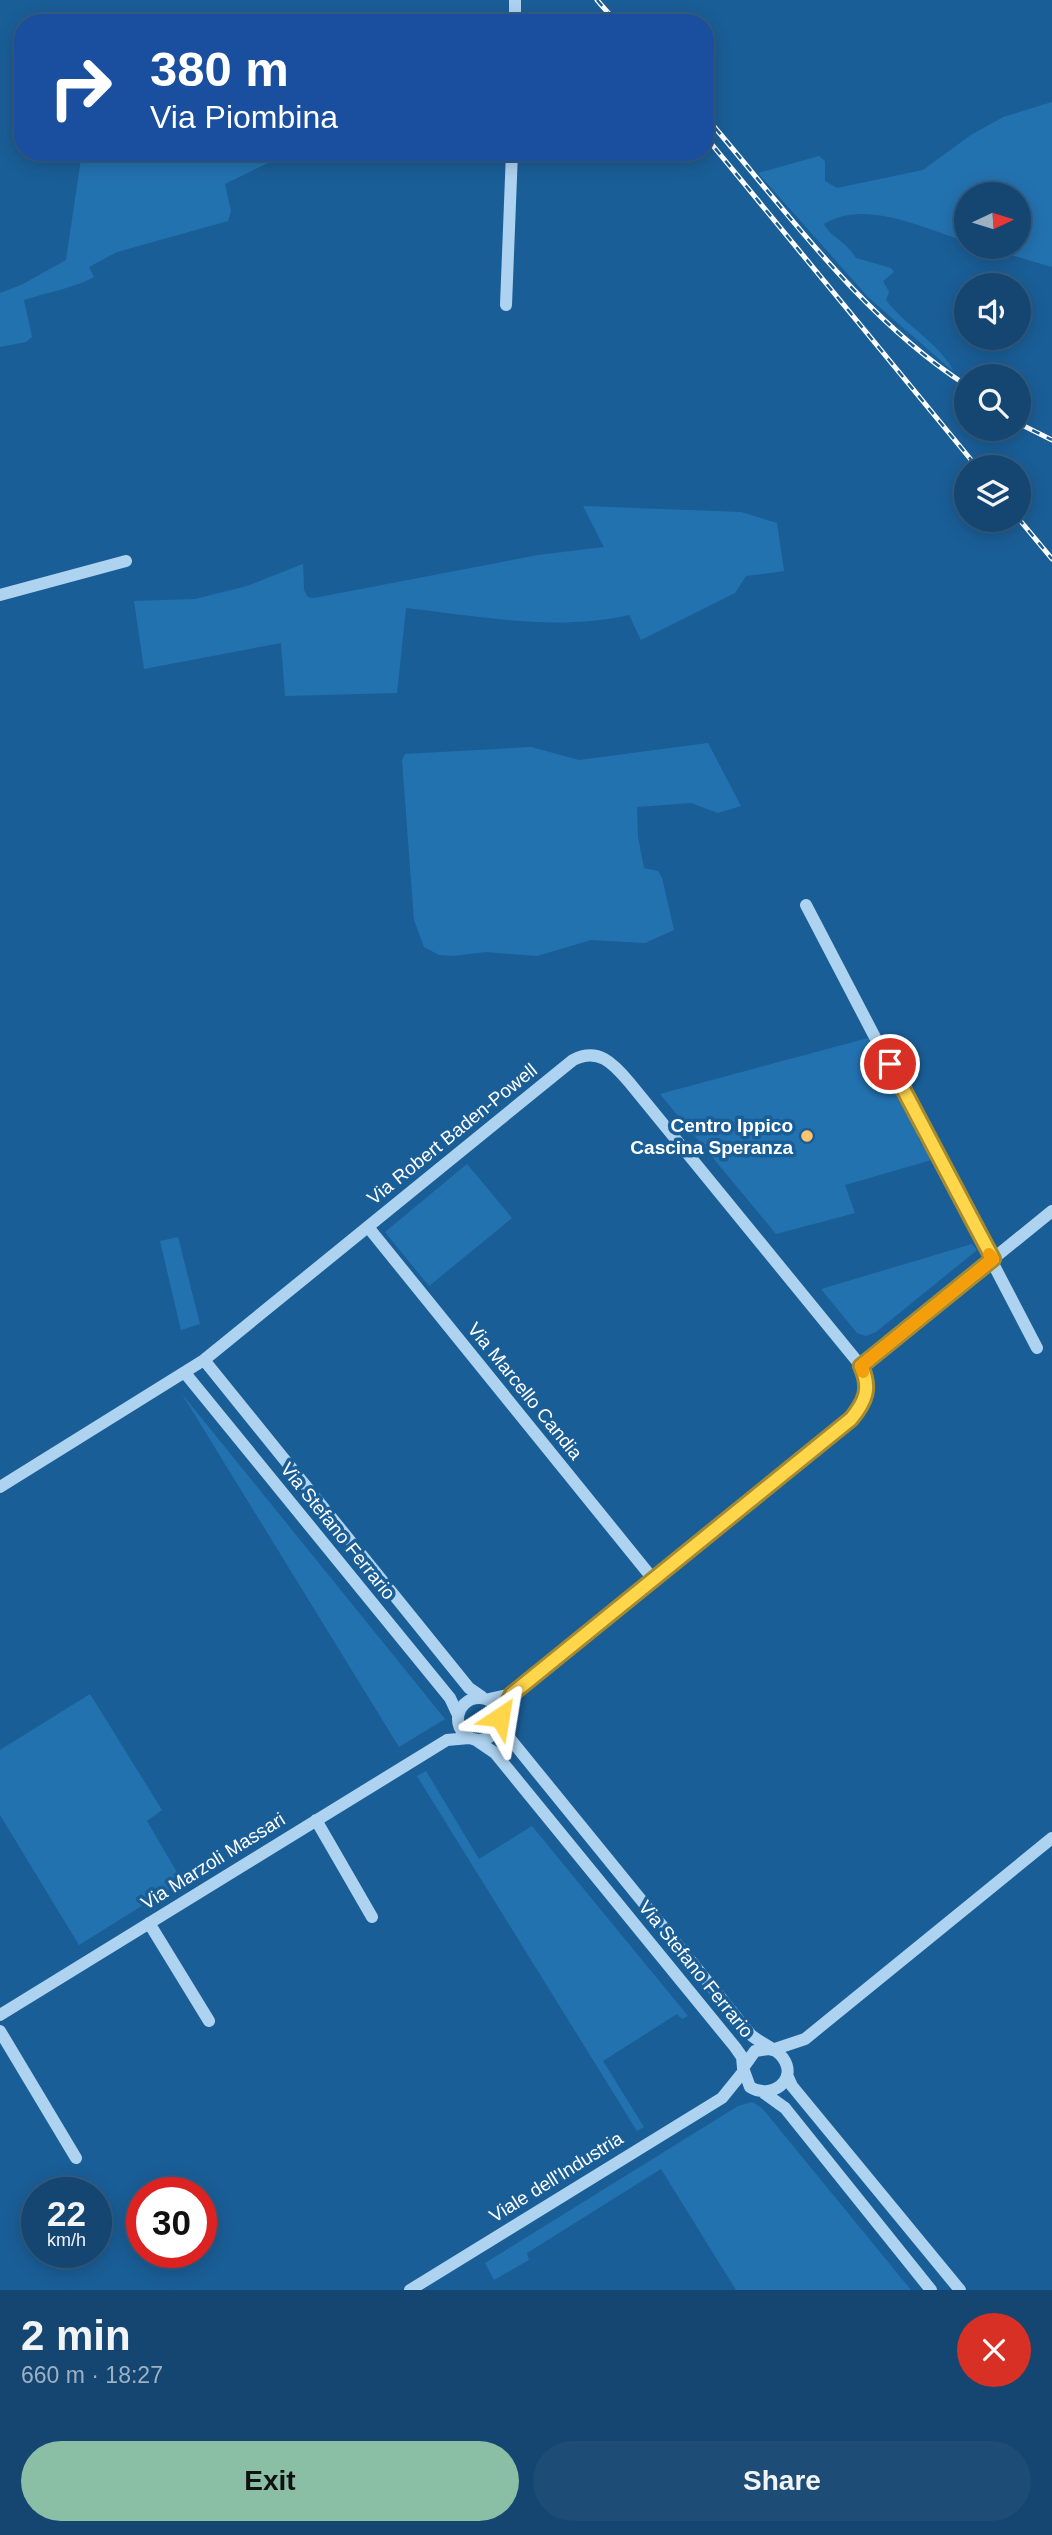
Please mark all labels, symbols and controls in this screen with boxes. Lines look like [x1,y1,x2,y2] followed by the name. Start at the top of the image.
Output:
[35,42,126,133] icon: right
[150,42,289,96] text: 380 m
[150,99,338,135] text: Via Piombina
[954,182,1031,259] north arrow
[954,182,1031,532] map controls
[954,273,1031,350] button: sound
[954,364,1031,441] button: search
[954,455,1031,532] button: layers
[860,1034,920,1094] pin
[871,1045,909,1083] icon: arrive
[363,1059,541,1209] street label: Via Robert Baden-Powell
[630,1115,793,1158] place label: Centro Ippico Cascina Speranza
[799,1128,815,1144] marker: Centro Ippico Cascina Speranza
[463,1318,587,1464] street label: Via Marcello Candia
[276,1458,400,1604] street label: Via Stefano Ferrario
[463,1680,537,1754] position arrow
[137,1808,289,1914] street label: Via Marzoli Massari
[634,1896,758,2042] street label: Via Stefano Ferrario
[485,2127,627,2227] street label: Viale dell'Industria
[126,2177,217,2268] speed limit sign: 30
[47,2194,86,2233] text: 22
[47,2230,86,2250] text: km/h
[21,2312,131,2359] text: 2 min
[957,2313,1031,2387] button: close
[21,2362,163,2388] text: 660 m · 18:27
[21,2441,519,2521] button: Exit
[533,2441,1031,2521] button: Share

